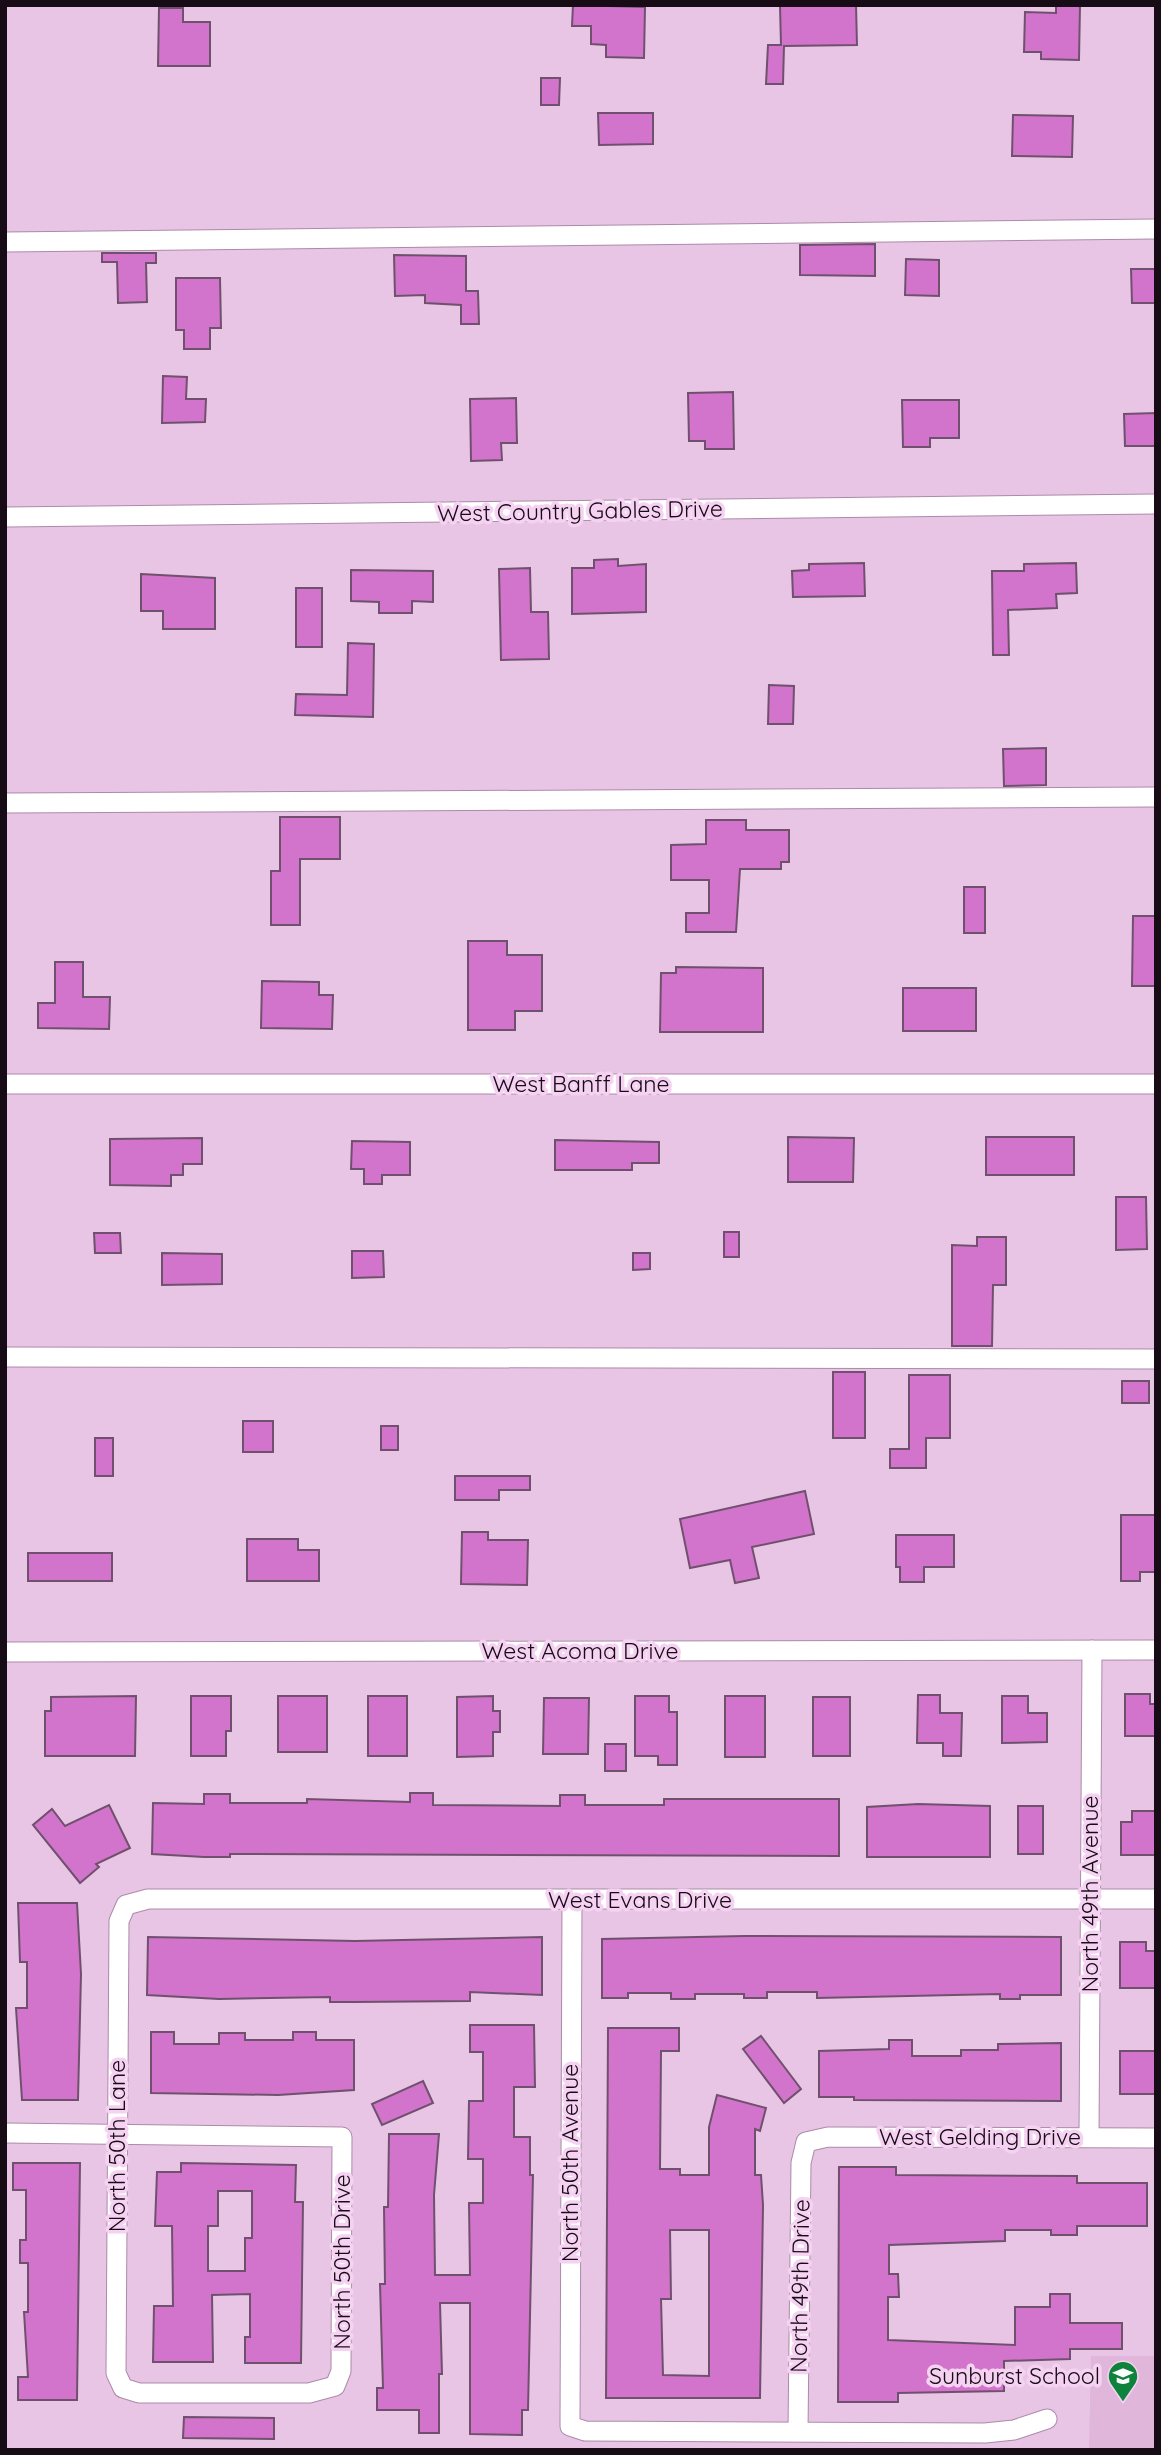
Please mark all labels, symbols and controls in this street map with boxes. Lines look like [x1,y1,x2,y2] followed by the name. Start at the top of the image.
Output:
[437,494,723,527] street label: West Country Gables Drive
[492,1069,670,1098] street label: West Banff Lane
[482,1636,678,1665] street label: West Acoma Drive
[1075,1796,1104,1992] street label: North 49th Avenue
[548,1885,732,1914] street label: West Evans Drive
[102,2060,131,2232] street label: North 50th Lane
[555,2064,584,2262] street label: North 50th Avenue
[879,2122,1081,2151] street label: West Gelding Drive
[327,2174,356,2350] street label: North 50th Drive
[783,2199,816,2373] street label: North 49th Drive
[1106,2359,1140,2403] school or university icon: Sunburst School
[929,2361,1100,2390] place label: Sunburst School

